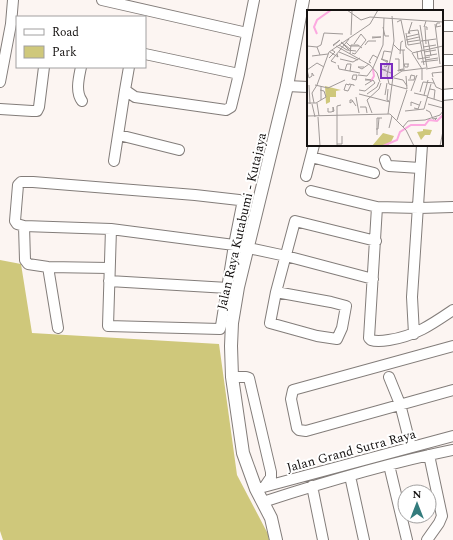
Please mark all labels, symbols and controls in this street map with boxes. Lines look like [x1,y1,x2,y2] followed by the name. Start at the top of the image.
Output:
[307,10,443,146] inset map
[16,16,146,68] legend
[52,23,79,42] text: Road
[52,43,77,62] text: Park
[212,130,272,312] street label: Jalan Raya Kutabumi - Kutajaya
[284,424,419,478] street label: Jalan Grand Sutra Raya
[397,484,437,524] north arrow
[413,486,422,503] text: N

